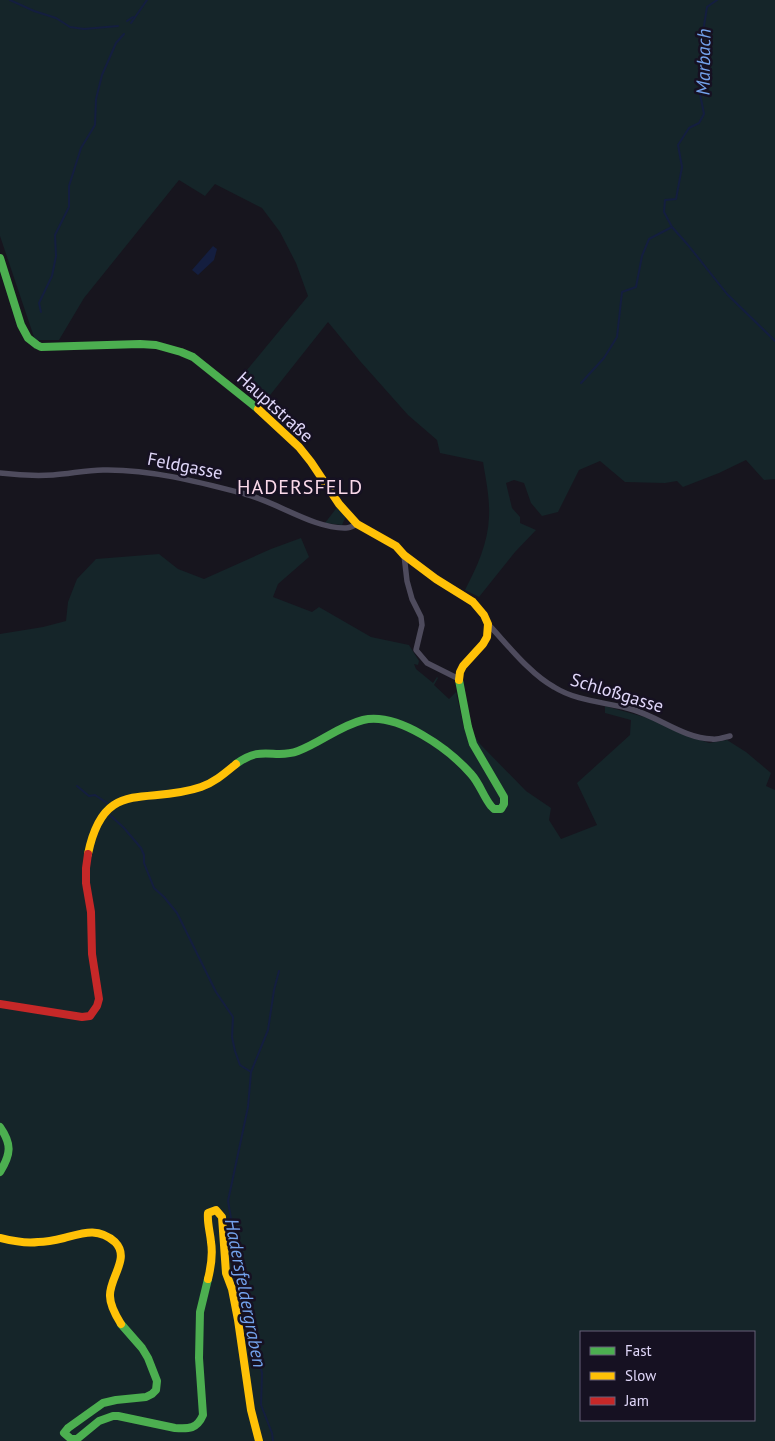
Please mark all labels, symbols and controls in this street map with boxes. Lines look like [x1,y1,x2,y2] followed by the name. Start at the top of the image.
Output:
[690,28,716,96] water label: Marbach
[232,366,318,447] street label: Hauptstraße
[145,447,225,484] street label: Feldgasse
[237,474,363,500] district label: HADERSFELD
[568,667,666,718] street label: Schloßgasse
[220,1216,272,1370] water label: Hadersfeldergraben
[580,1331,755,1421] legend
[625,1341,652,1360] text: Fast
[625,1366,656,1385] text: Slow
[624,1391,649,1410] text: Jam

